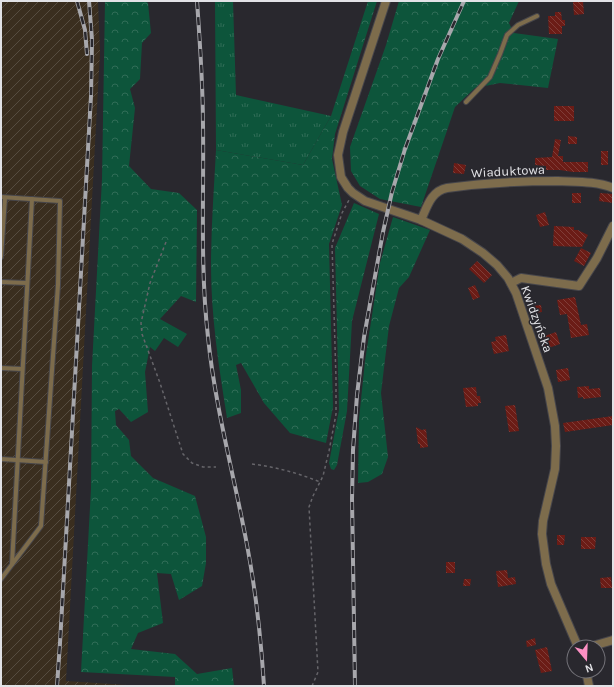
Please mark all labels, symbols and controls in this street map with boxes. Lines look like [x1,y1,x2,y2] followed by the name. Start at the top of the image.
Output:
[471,162,545,180] street label: Wiaduktowa
[518,283,556,355] street label: Kwidzyńska
[566,639,606,679] north arrow
[583,661,595,675] text: N

